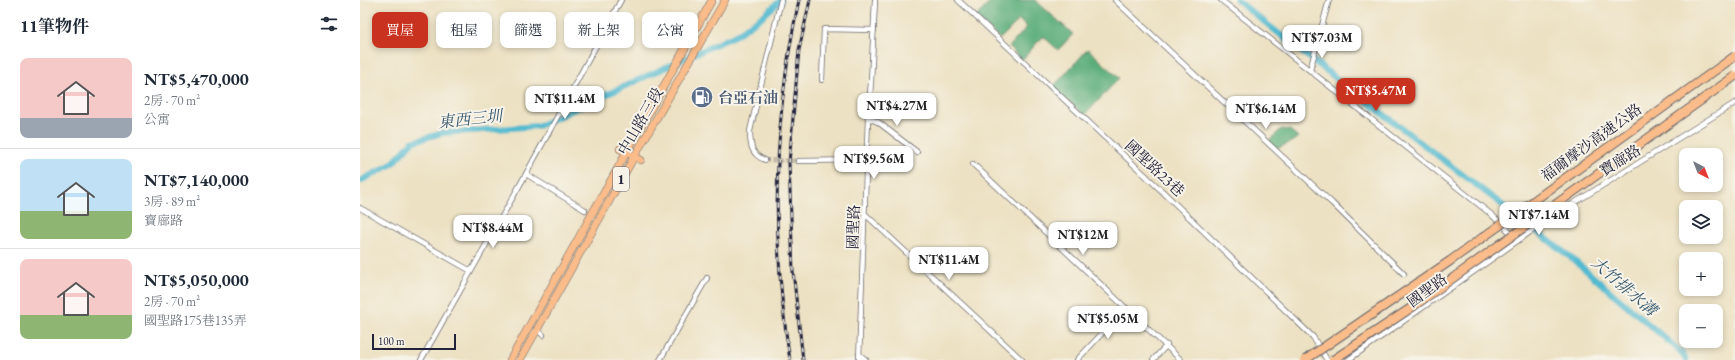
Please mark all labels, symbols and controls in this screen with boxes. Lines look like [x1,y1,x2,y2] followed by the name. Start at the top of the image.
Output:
[372,12,428,48] chip: 買屋
[436,12,492,48] chip: 租屋
[500,12,556,48] chip: 篩選
[564,12,634,48] chip: 新上架
[642,12,698,48] chip: 公寓
[318,13,340,35] icon: filters
[20,15,89,37] text: 11筆物件
[1281,25,1363,59] pin: NT$7.03M
[1291,29,1353,46] text: NT$7.03M
[144,68,249,90] text: NT$5,470,000
[52,74,100,122] icon: home
[1335,78,1417,112] pin: NT$5.47M
[1345,82,1407,99] text: NT$5.47M
[613,84,667,158] street label: 中山路三段
[689,84,715,110] fuel station icon: 台亞石油
[524,86,606,120] pin: NT$11.4M
[718,88,778,107] place label: 台亞石油
[534,90,596,107] text: NT$11.4M
[144,92,200,109] text: 2房 · 70 m²
[856,93,938,127] pin: NT$4.27M
[1225,96,1307,130] pin: NT$6.14M
[866,97,928,114] text: NT$4.27M
[1537,99,1645,185] street label: 福爾摩沙高速公路
[1235,100,1297,117] text: NT$6.14M
[437,105,506,133] water label: 東西三圳
[144,111,170,128] text: 公寓
[1121,136,1189,200] street label: 國聖路23巷
[1596,140,1644,180] street label: 寶廍路
[833,146,915,180] pin: NT$9.56M
[1679,148,1723,192] north arrow
[1679,148,1723,348] map controls
[843,150,905,167] text: NT$9.56M
[613,167,629,191] road number: 1
[144,169,249,191] text: NT$7,140,000
[52,175,100,223] icon: home
[144,193,200,210] text: 3房 · 89 m²
[1679,200,1723,244] button: layers
[1498,202,1580,236] pin: NT$7.14M
[843,204,863,250] street label: 國聖路
[1508,206,1570,223] text: NT$7.14M
[144,212,183,229] text: 寶廍路
[452,215,534,249] pin: NT$8.44M
[462,219,524,236] text: NT$8.44M
[1050,222,1116,256] pin: NT$12M
[1057,226,1109,243] text: NT$12M
[908,247,990,281] pin: NT$11.4M
[918,251,980,268] text: NT$11.4M
[1587,252,1663,322] water label: 大竹排水溝
[1679,252,1723,296] button: +
[144,269,249,291] text: NT$5,050,000
[1403,269,1451,311] street label: 國聖路
[52,275,100,323] icon: home
[144,293,200,310] text: 2房 · 70 m²
[1679,304,1723,348] button: −
[1067,306,1149,340] pin: NT$5.05M
[1077,310,1139,327] text: NT$5.05M
[144,312,246,329] text: 國聖路175巷135弄
[372,332,456,351] scale bar
[378,334,405,348] text: 100 m

